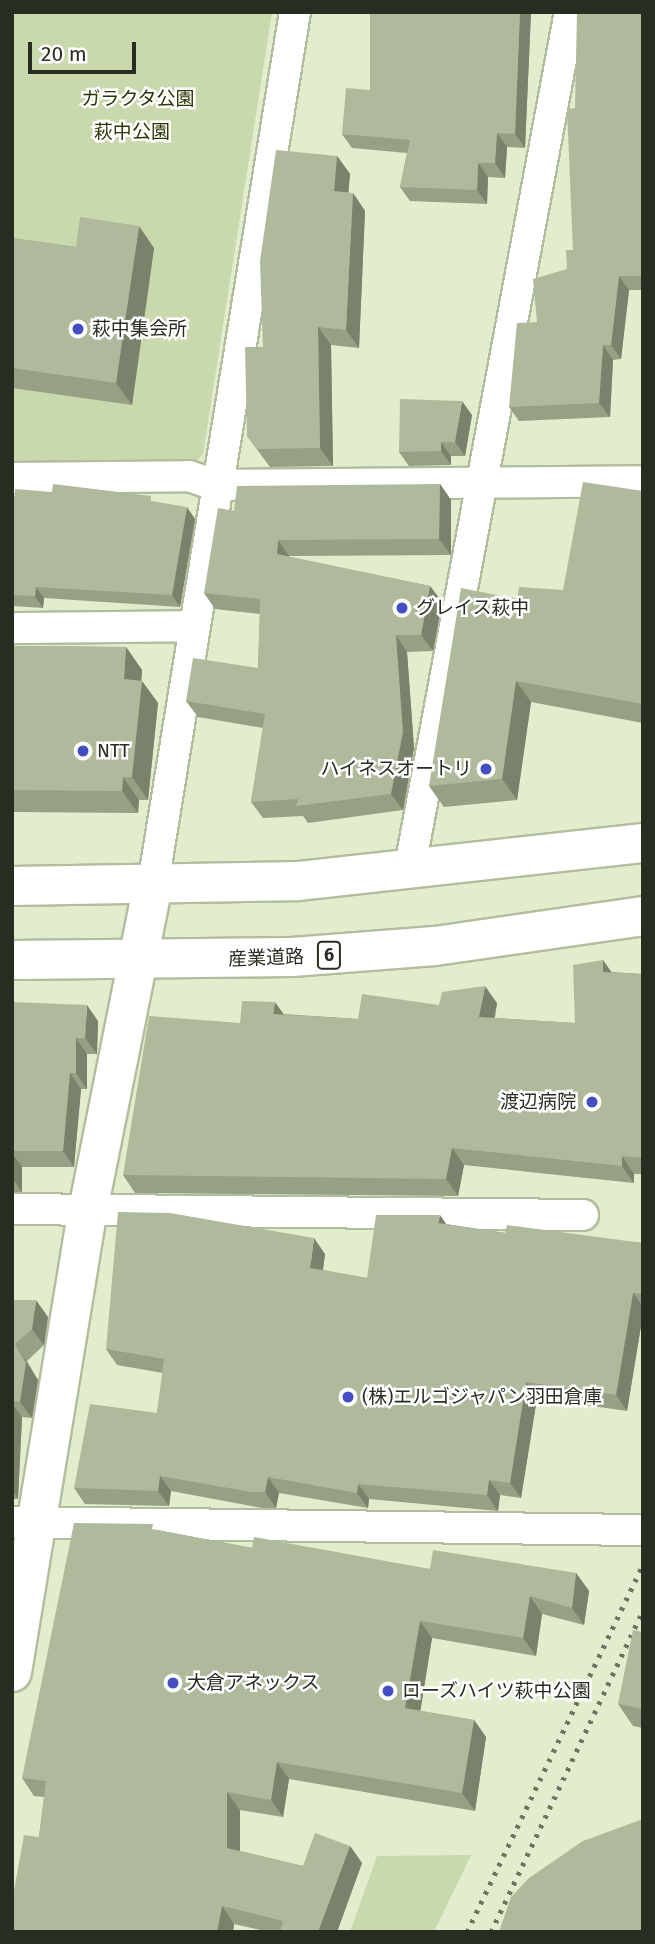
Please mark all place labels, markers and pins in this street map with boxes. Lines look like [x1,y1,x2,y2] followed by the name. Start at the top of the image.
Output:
[92,318,187,340] place label: 萩中集会所
[70,321,86,337] marker: 萩中集会所
[416,597,530,619] place label: グレイス萩中
[394,600,410,616] marker: グレイス萩中
[97,740,130,762] place label: NTT
[75,743,91,759] marker: NTT
[320,758,472,780] place label: ハイネスオートリ
[478,761,494,777] marker: ハイネスオートリ
[500,1091,576,1113] place label: 渡辺病院
[582,1092,602,1112] marker: 渡辺病院
[362,1386,602,1408] place label: (株)エルゴジャパン羽田倉庫
[340,1389,356,1405] marker: (株)エルゴジャパン羽田倉庫
[187,1672,320,1694] place label: 大倉アネックス
[165,1675,181,1691] marker: 大倉アネックス
[402,1680,592,1702] place label: ローズハイツ萩中公園
[380,1683,396,1699] marker: ローズハイツ萩中公園

